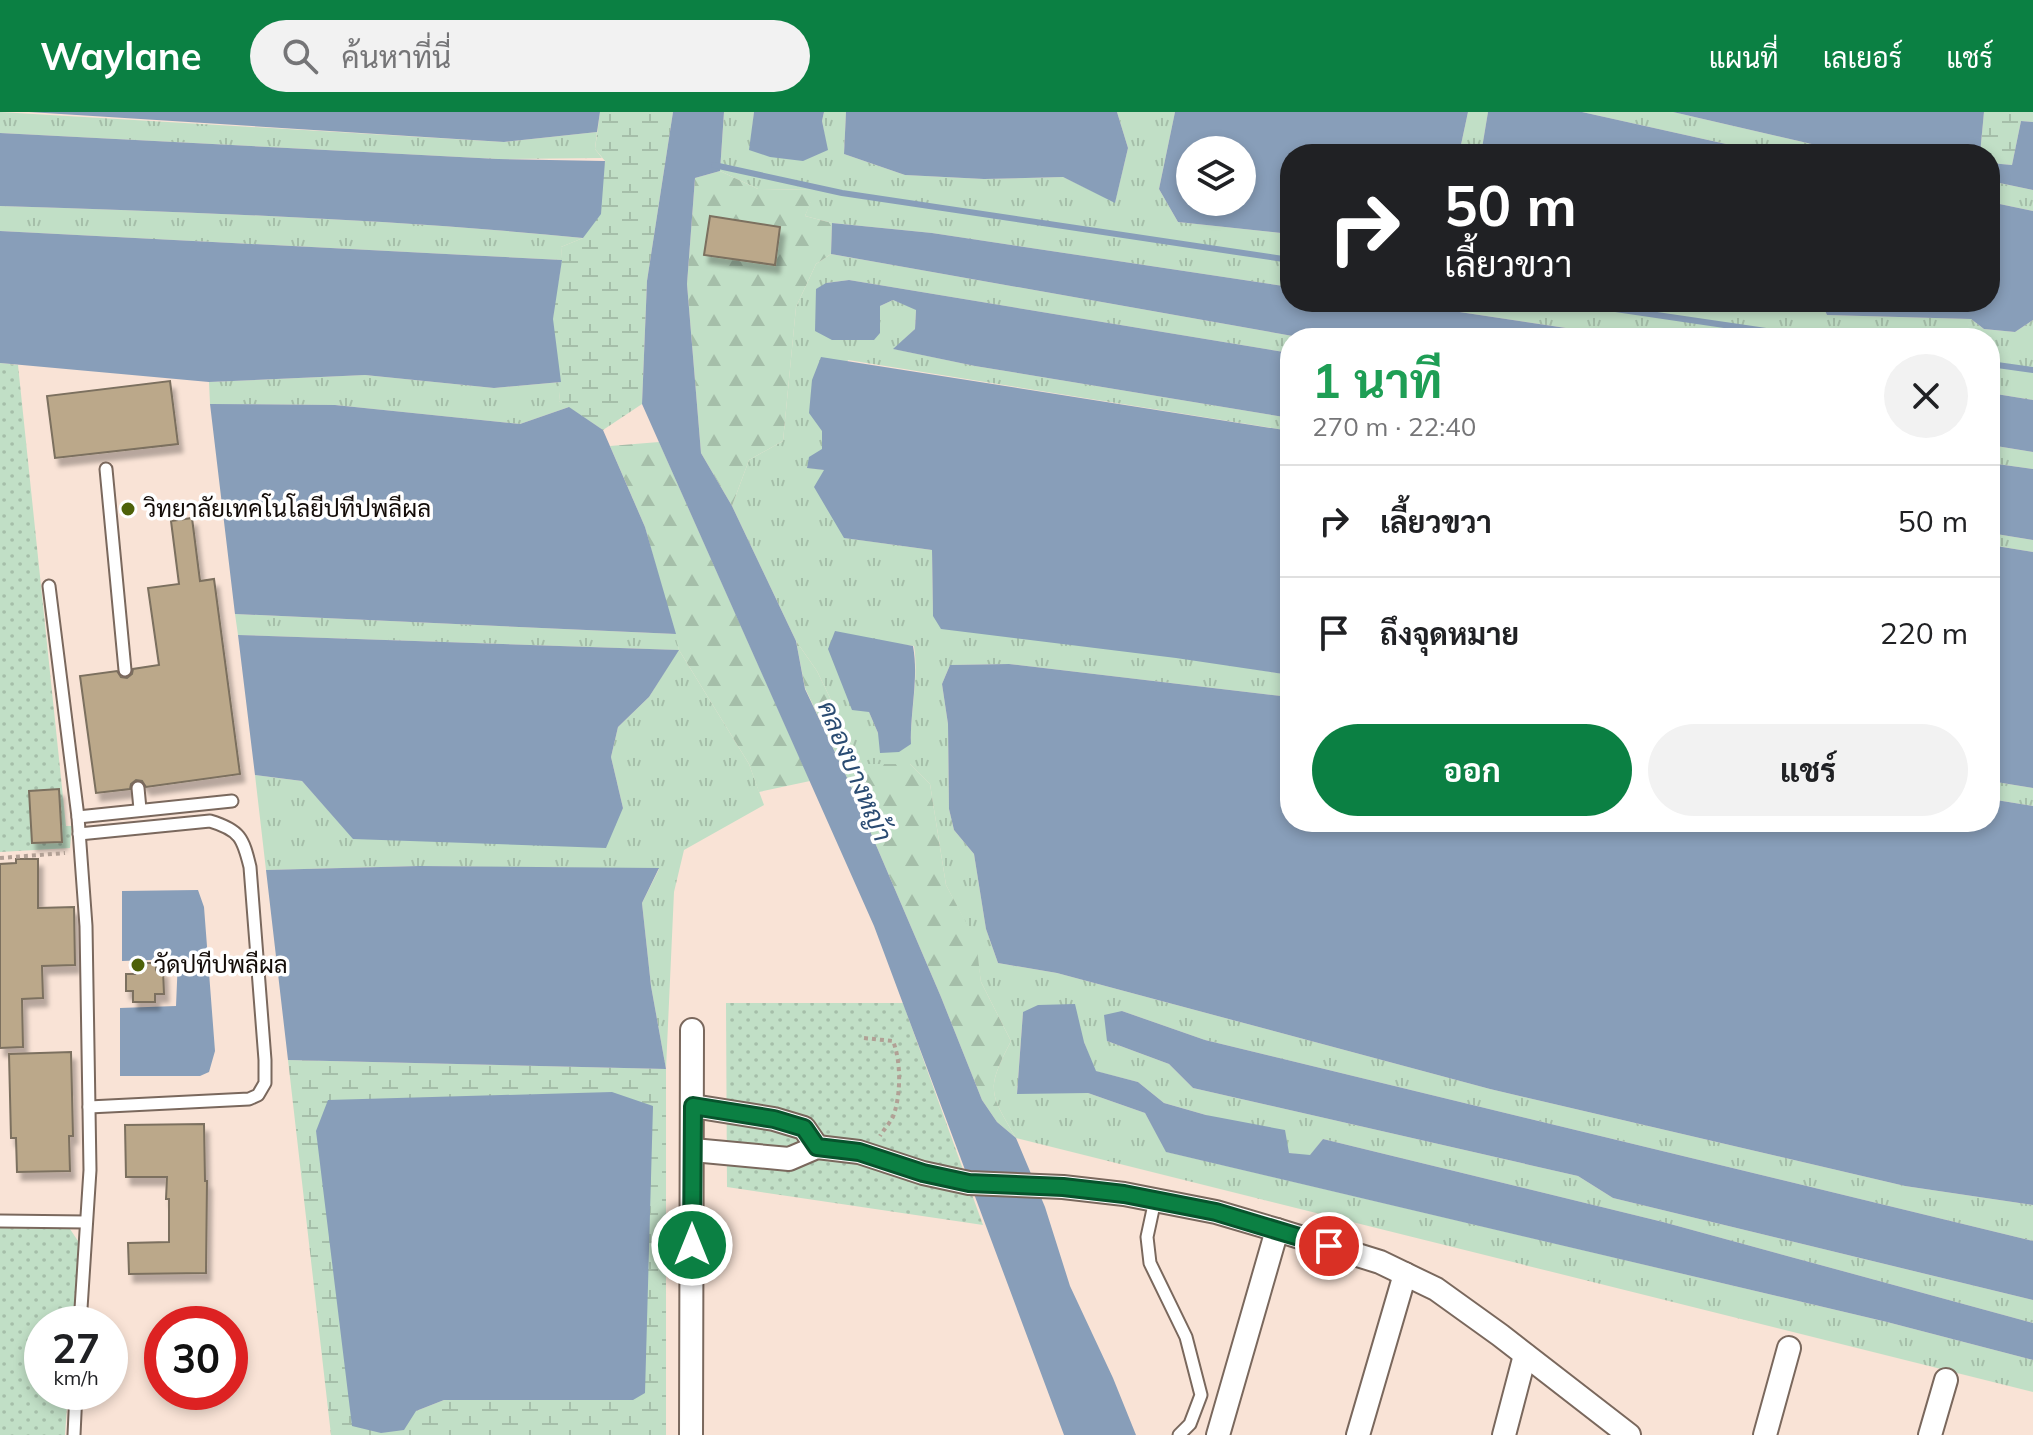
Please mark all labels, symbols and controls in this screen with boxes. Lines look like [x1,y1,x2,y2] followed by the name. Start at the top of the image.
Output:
[250,20,810,92] search box
[40,32,202,80] text: Waylane
[278,34,322,78] icon: search
[342,38,451,76] text: ค้นหาที่นี่
[1709,40,1779,75] text: แผนที่
[1823,40,1902,75] text: เลเยอร์
[1946,40,1993,75] text: แชร์
[1176,136,1256,216] map controls
[1176,136,1256,216] button: layers
[1444,170,1577,240] text: 50 m
[1312,176,1416,280] icon: right
[1444,241,1572,286] text: เลี้ยวขวา
[1312,350,1442,410] text: 1 นาที
[1884,354,1968,438] button: close
[1312,410,1476,443] text: 270 m · 22:40
[143,493,431,523] place label: วิทยาลัยเทคโนโลยีปทีปพลีผล
[1312,499,1356,543] icon: right
[119,500,137,518] marker: วิทยาลัยเทคโนโลยีปทีปพลีผล
[1898,502,1968,540] text: 50 m
[1380,503,1492,541] text: เลี้ยวขวา
[1312,611,1356,655] icon: arrive
[1880,614,1968,652] text: 220 m
[1380,615,1519,653] text: ถึงจุดหมาย
[811,695,900,846] water label: คลองบางหญ้า
[1312,724,1632,816] button: ออก
[1648,724,1968,816] button: แชร์
[154,949,288,979] place label: วัดปทีปพลีผล
[129,956,147,974] marker: วัดปทีปพลีผล
[650,1203,734,1287] position arrow
[1295,1212,1363,1280] pin
[1307,1224,1351,1268] icon: arrive
[144,1306,248,1410] speed limit sign: 30
[52,1323,100,1373] text: 27
[53,1365,99,1390] text: km/h

